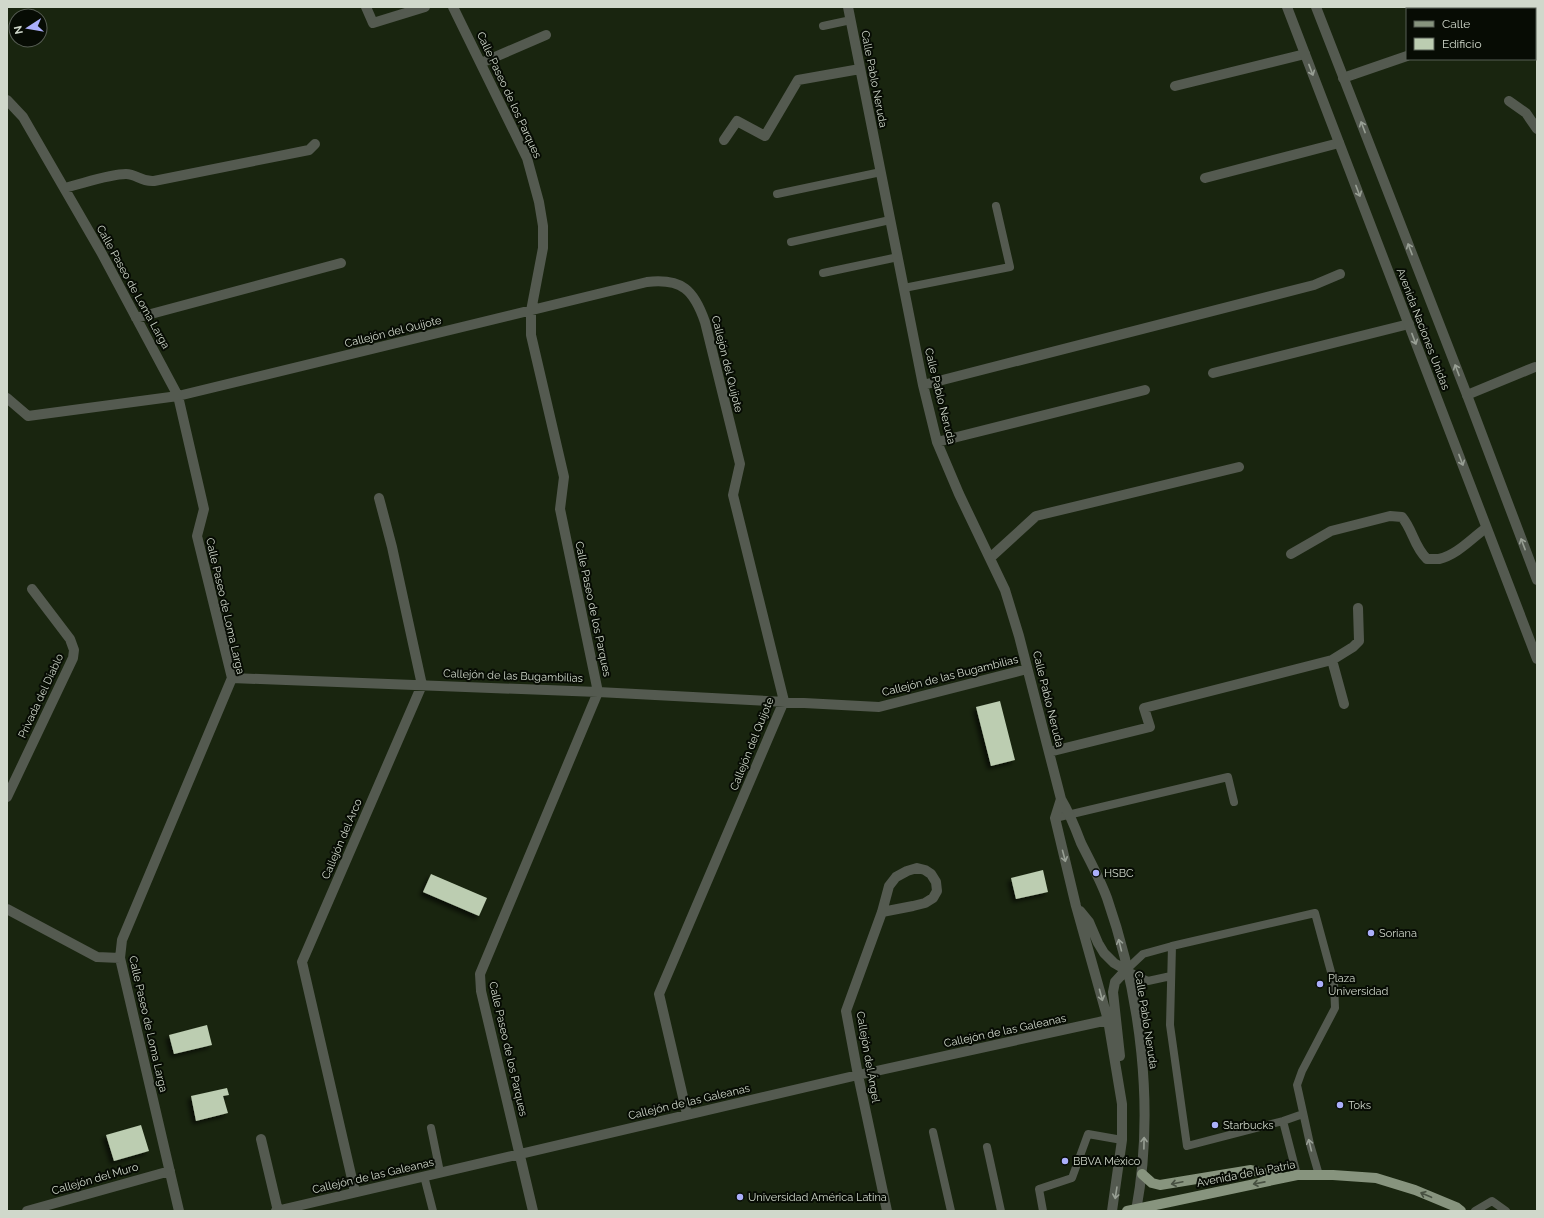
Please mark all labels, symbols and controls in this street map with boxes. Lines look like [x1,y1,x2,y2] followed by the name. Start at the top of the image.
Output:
[8,8,48,48] north arrow
[1406,8,1536,60] legend
[1442,17,1470,31] text: Calle
[11,25,26,35] text: N
[858,29,890,129] street label: Calle Pablo Neruda
[474,30,544,160] street label: Calle Paseo de los Parques
[1442,37,1482,51] text: Edificio
[1308,63,1316,75] one-way arrow
[1358,122,1366,134] one-way arrow
[1354,185,1362,197] one-way arrow
[94,223,172,351] street label: Calle Paseo de Loma Larga
[1406,243,1413,255] one-way arrow
[1394,266,1452,392] street label: Avenida Naciones Unidas
[343,314,443,350] street label: Callejón del Quijote
[709,314,745,414] street label: Callejón del Quijote
[1411,332,1419,344] one-way arrow
[922,347,958,445] street label: Calle Pablo Neruda
[1453,364,1461,376] one-way arrow
[1457,454,1465,466] one-way arrow
[203,537,247,675] street label: Calle Paseo de Loma Larga
[1519,538,1527,550] one-way arrow
[572,540,614,678] street label: Calle Paseo de los Parques
[1030,650,1066,748] street label: Calle Pablo Neruda
[16,651,66,740] street label: Privada del Diablo
[880,653,1020,699] street label: Callejón de las Bugambilias
[443,667,583,685] street label: Callejón de las Bugambilias
[727,695,777,792] street label: Callejón del Quijote
[319,796,365,881] street label: Callejón del Arco
[1061,849,1068,862] one-way arrow
[1104,867,1134,880] place label: HSBC
[1091,868,1101,878] marker: HSBC
[1379,927,1417,940] place label: Soriana
[1366,928,1376,938] marker: Soriana
[1116,939,1123,952] one-way arrow
[126,955,170,1093] street label: Calle Paseo de Loma Larga
[1132,970,1160,1070] street label: Calle Pablo Neruda
[1328,972,1389,998] place label: Plaza Universidad
[1315,979,1325,989] marker: Plaza Universidad
[486,980,530,1118] street label: Calle Paseo de los Parques
[1098,988,1105,1001] one-way arrow
[854,1010,883,1104] street label: Callejón del Ángel
[943,1012,1067,1050] street label: Callejón de las Galeanas
[627,1082,751,1122] street label: Callejón de las Galeanas
[1348,1099,1371,1112] place label: Toks
[1335,1100,1345,1110] marker: Toks
[1223,1119,1274,1132] place label: Starbucks
[1210,1120,1220,1130] marker: Starbucks
[1140,1137,1148,1150] one-way arrow
[1306,1139,1313,1152] one-way arrow
[1073,1155,1141,1168] place label: BBVA México
[311,1156,435,1196] street label: Callejón de las Galeanas
[1060,1156,1070,1166] marker: BBVA México
[1196,1158,1296,1190] street label: Avenida de la Patria
[50,1160,140,1198] street label: Callejón del Muro
[1171,1180,1184,1188] one-way arrow
[1252,1180,1265,1188] one-way arrow
[1111,1186,1119,1199] one-way arrow
[1421,1190,1433,1198] one-way arrow
[748,1191,887,1204] place label: Universidad América Latina
[735,1192,745,1202] marker: Universidad América Latina

